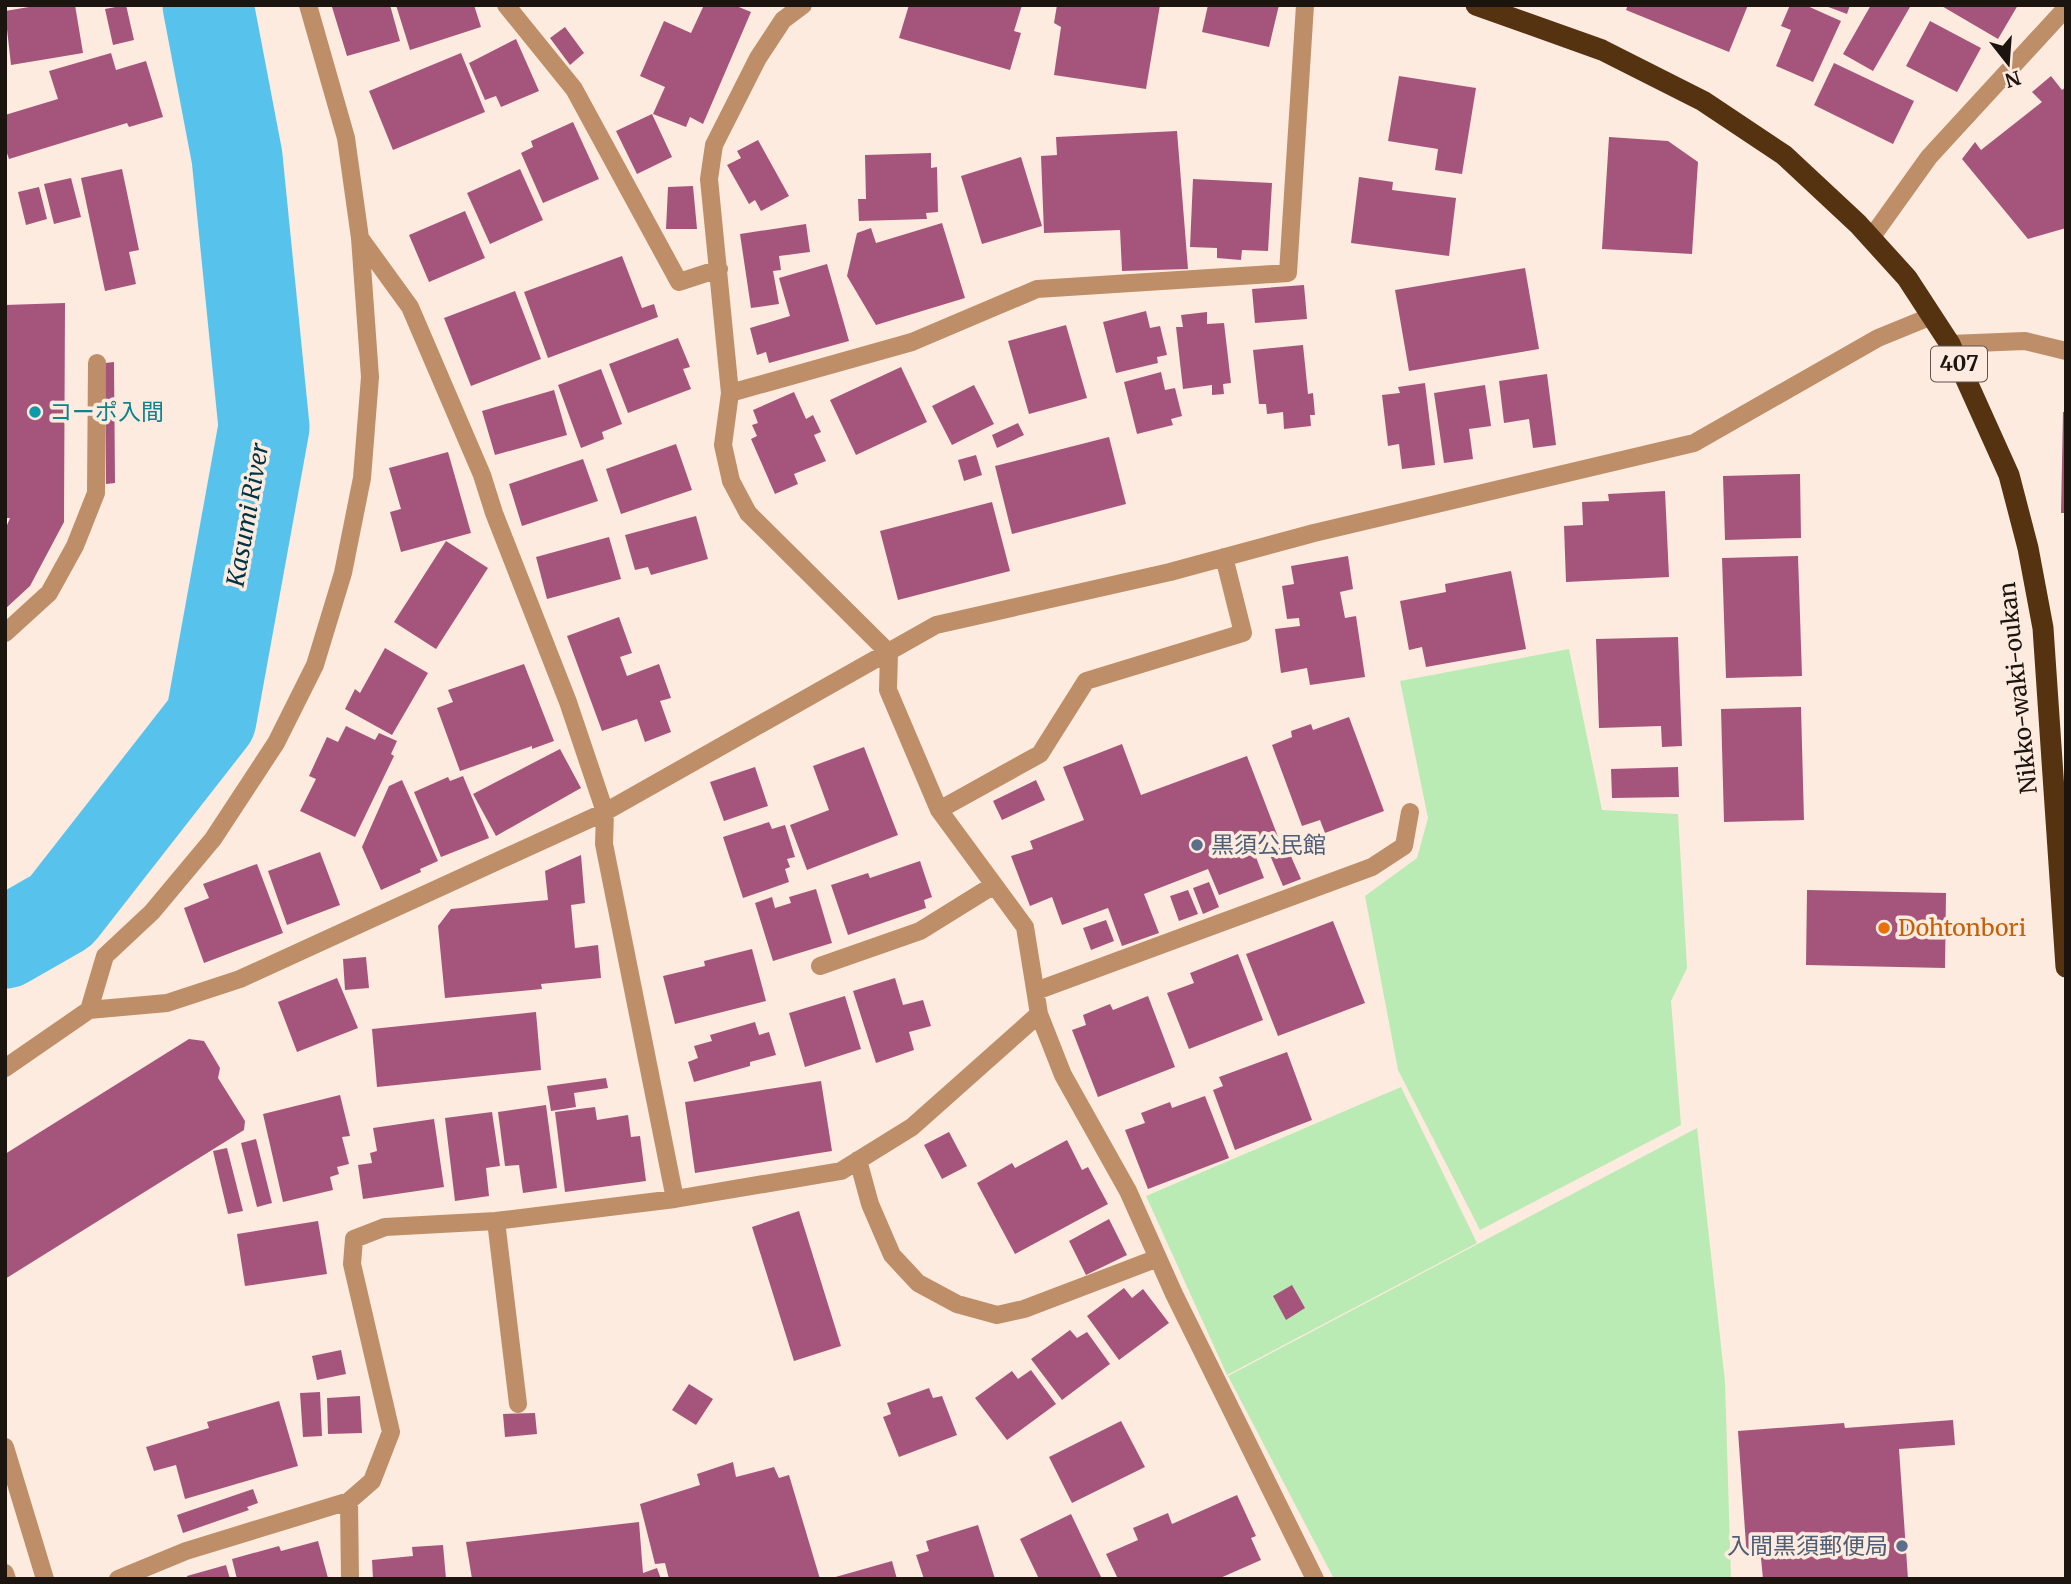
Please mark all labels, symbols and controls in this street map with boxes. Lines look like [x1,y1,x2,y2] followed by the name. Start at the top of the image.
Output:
[1973,28,2043,98] north arrow
[2002,66,2024,93] text: N
[1931,346,1987,382] road number: 407
[49,397,164,426] place label: コーポ入間
[27,404,43,420] marker: コーポ入間
[219,440,276,590] water label: Kasumi River
[1992,581,2043,795] street label: Nikko-waki-oukan
[1211,830,1326,859] place label: 黒須公民館
[1189,837,1205,853] marker: 黒須公民館
[1898,913,2026,942] place label: Dohtonbori
[1876,920,1892,936] marker: Dohtonbori
[1727,1531,1888,1560] place label: 入間黒須郵便局
[1894,1538,1910,1554] marker: 入間黒須郵便局

